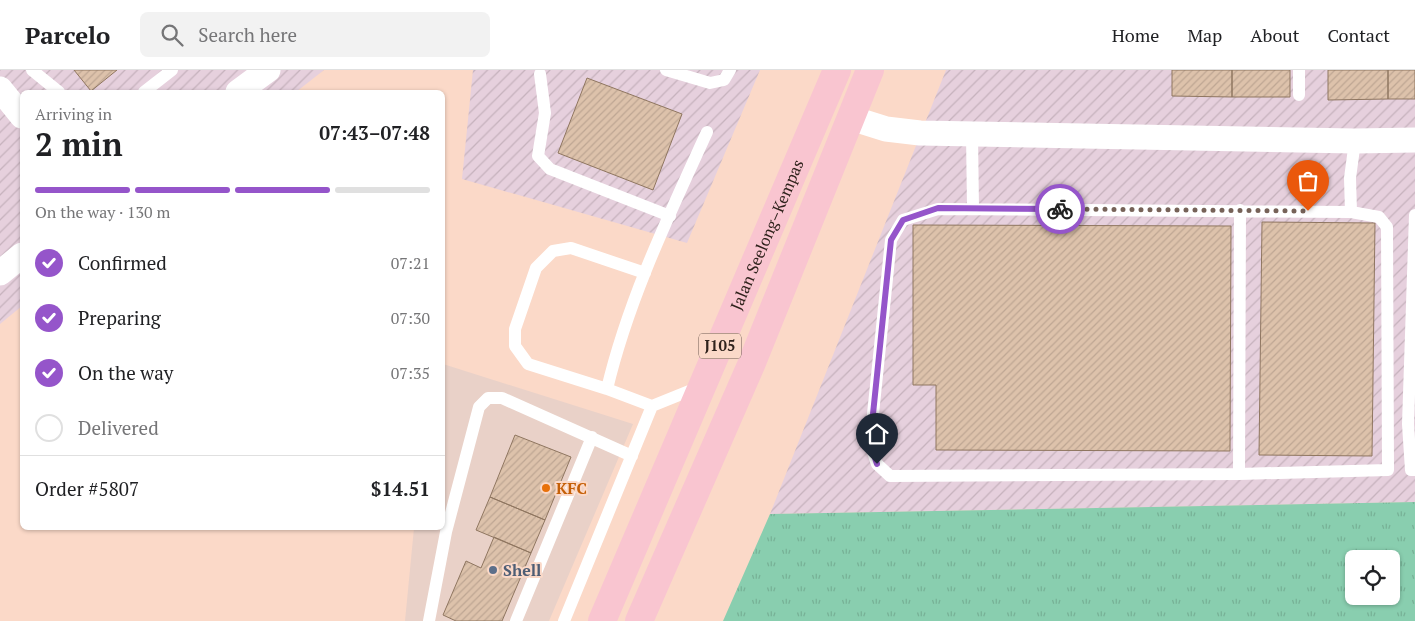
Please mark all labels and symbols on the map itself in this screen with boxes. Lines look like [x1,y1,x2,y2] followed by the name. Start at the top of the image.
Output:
[725,156,809,313] street label: Jalan Seelong–Kempas
[1287,160,1329,211] pin
[1035,184,1085,234] courier
[699,334,741,358] road number: J105
[856,413,898,464] pin
[556,477,587,499] place label: KFC
[540,482,552,494] marker: KFC
[503,559,541,581] place label: Shell
[487,564,499,576] marker: Shell

